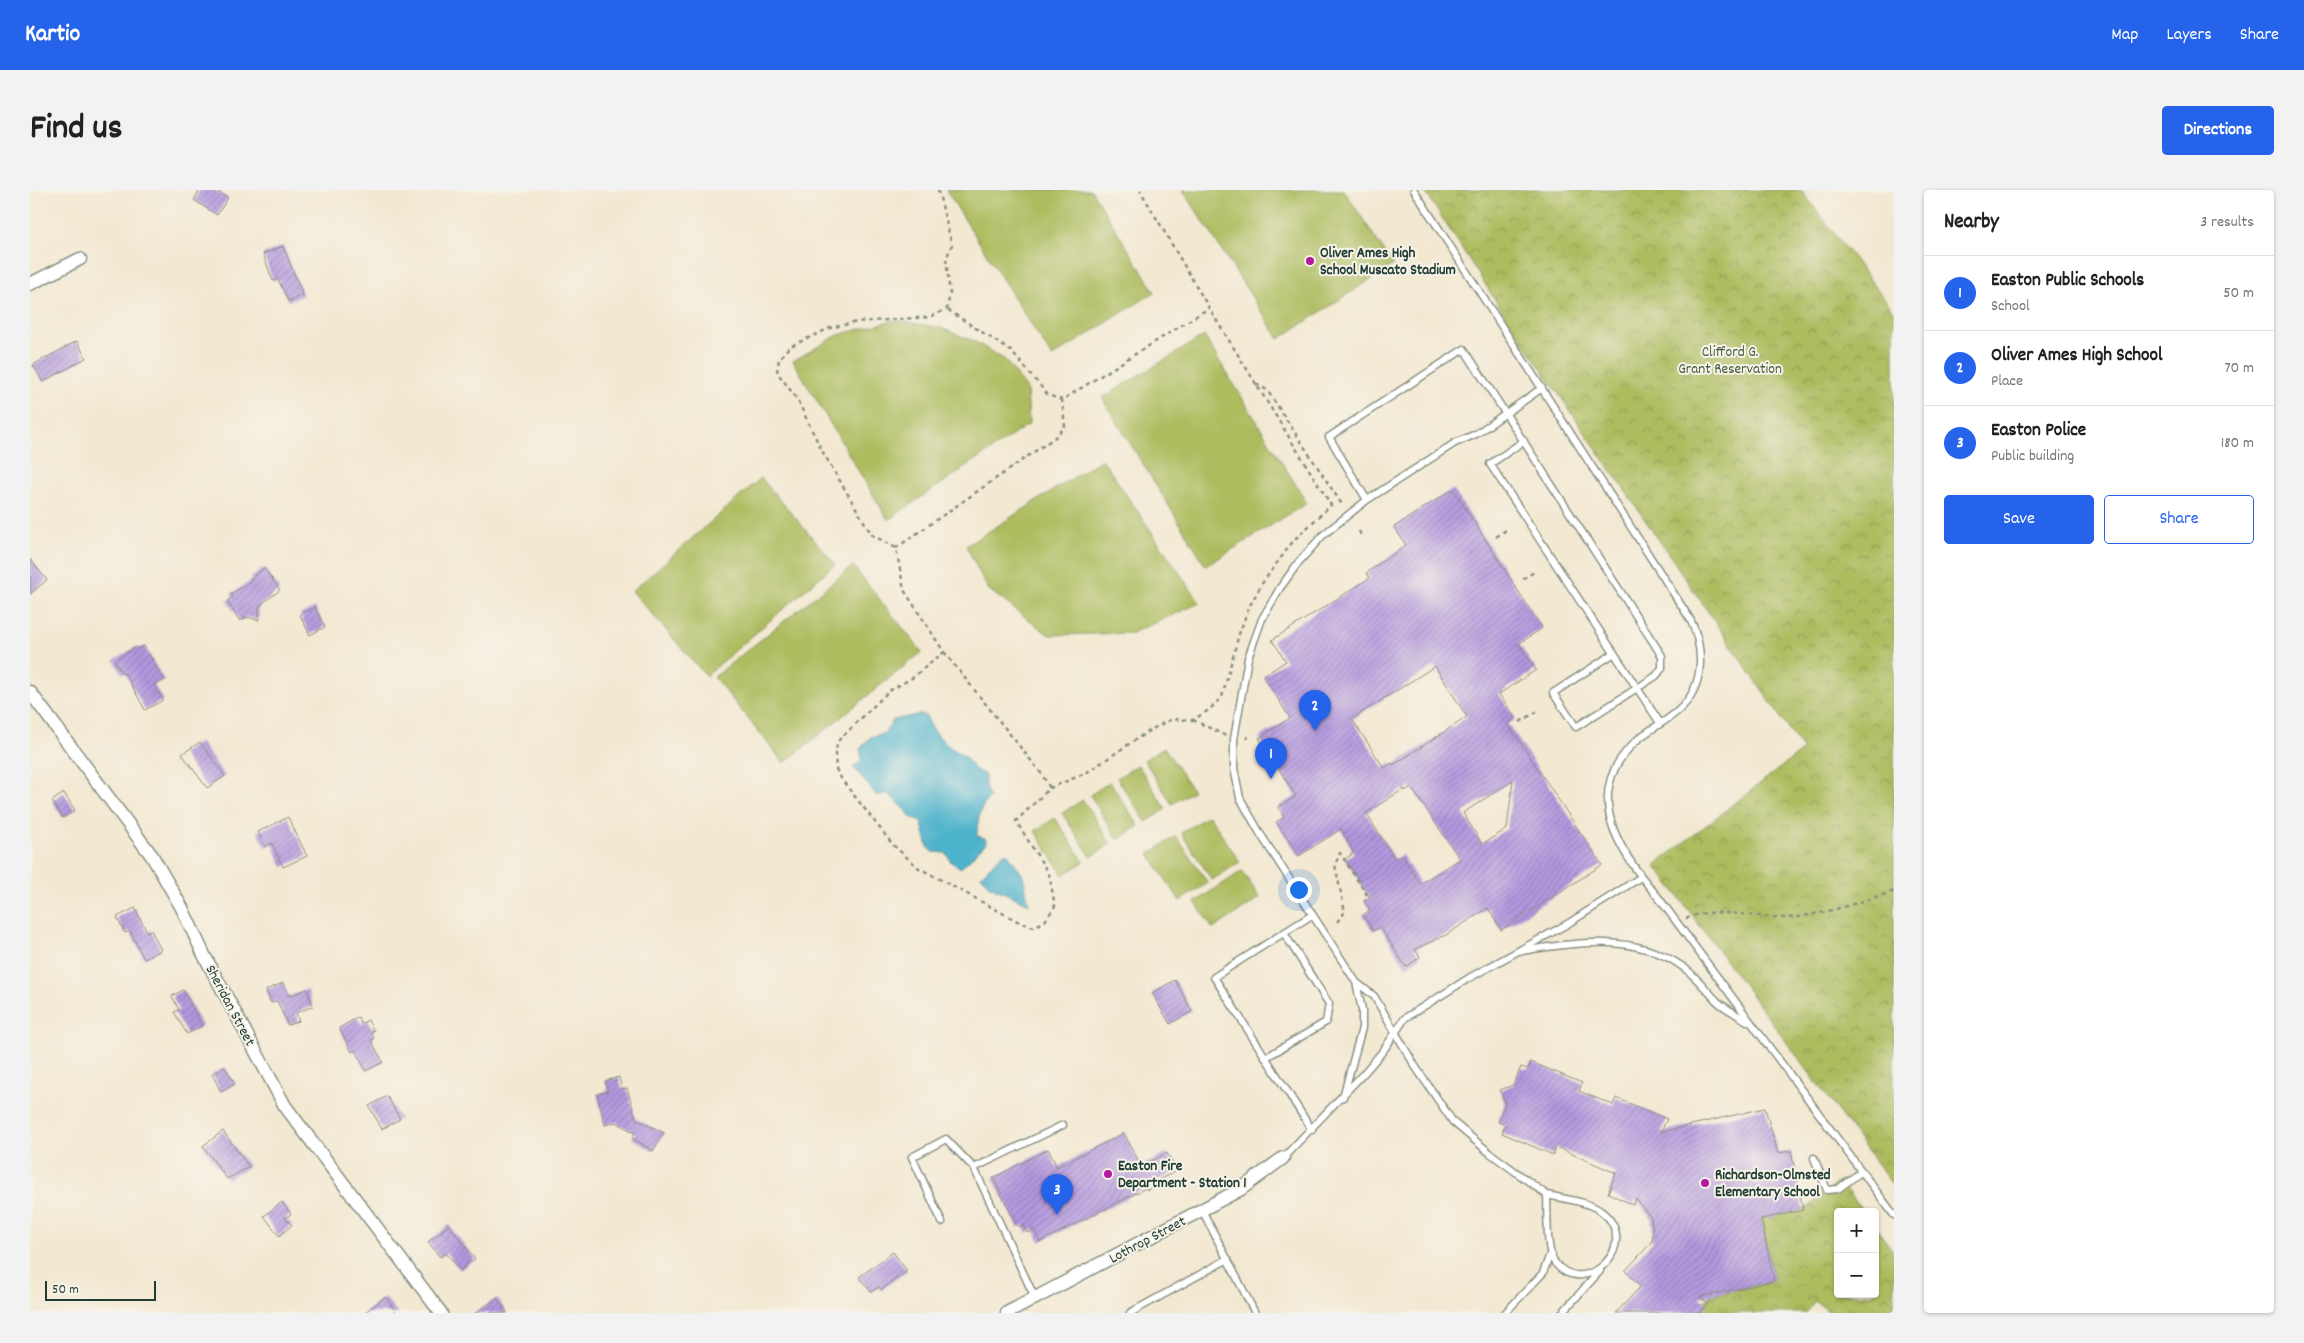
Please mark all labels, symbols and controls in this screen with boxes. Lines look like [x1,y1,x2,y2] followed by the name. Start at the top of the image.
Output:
[25,18,80,52] text: Kartio
[2111,23,2138,48] text: Map
[2166,23,2212,48] text: Layers
[2240,23,2279,48] text: Share
[30,105,122,155] text: Find us
[2162,106,2274,155] button: Directions
[1944,208,1999,238] text: Nearby
[2200,211,2254,234] text: 3 results
[1320,243,1456,282] place label: Oliver Ames High School Muscato Stadium
[1304,255,1316,267] marker: Oliver Ames High School Muscato Stadium
[1991,268,2144,295] text: Easton Public Schools
[1958,282,1962,305] text: 1
[2223,282,2254,305] text: 50 m
[1991,295,2030,318] text: School
[1678,342,1782,381] park label: Clifford G. Grant Reservation
[1991,343,2162,370] text: Oliver Ames High School
[1957,357,1964,380] text: 2
[2224,357,2254,380] text: 70 m
[1991,370,2023,393] text: Place
[1991,418,2086,445] text: Easton Police
[1956,432,1964,455] text: 3
[2221,432,2254,455] text: 180 m
[1991,445,2074,468] text: Public building
[1944,495,2094,544] button: Save
[2104,495,2254,544] button: Share
[1299,690,1331,731] pin: 2
[1255,738,1287,779] pin: 1
[1286,877,1312,903] your location
[199,961,260,1051] street label: Sheridan Street
[1118,1156,1247,1195] place label: Easton Fire Department - Station 1
[1715,1165,1831,1204] place label: Richardson-Olmsted Elementary School
[1102,1168,1114,1180] marker: Easton Fire Department - Station 1
[1041,1174,1073,1215] pin: 3
[1699,1177,1711,1189] marker: Richardson-Olmsted Elementary School
[1834,1208,1879,1298] map controls
[1834,1208,1879,1253] button: +
[1106,1211,1191,1270] street label: Lothrop Street
[1834,1253,1879,1298] button: −
[45,1278,156,1301] scale bar
[52,1280,79,1300] text: 50 m

